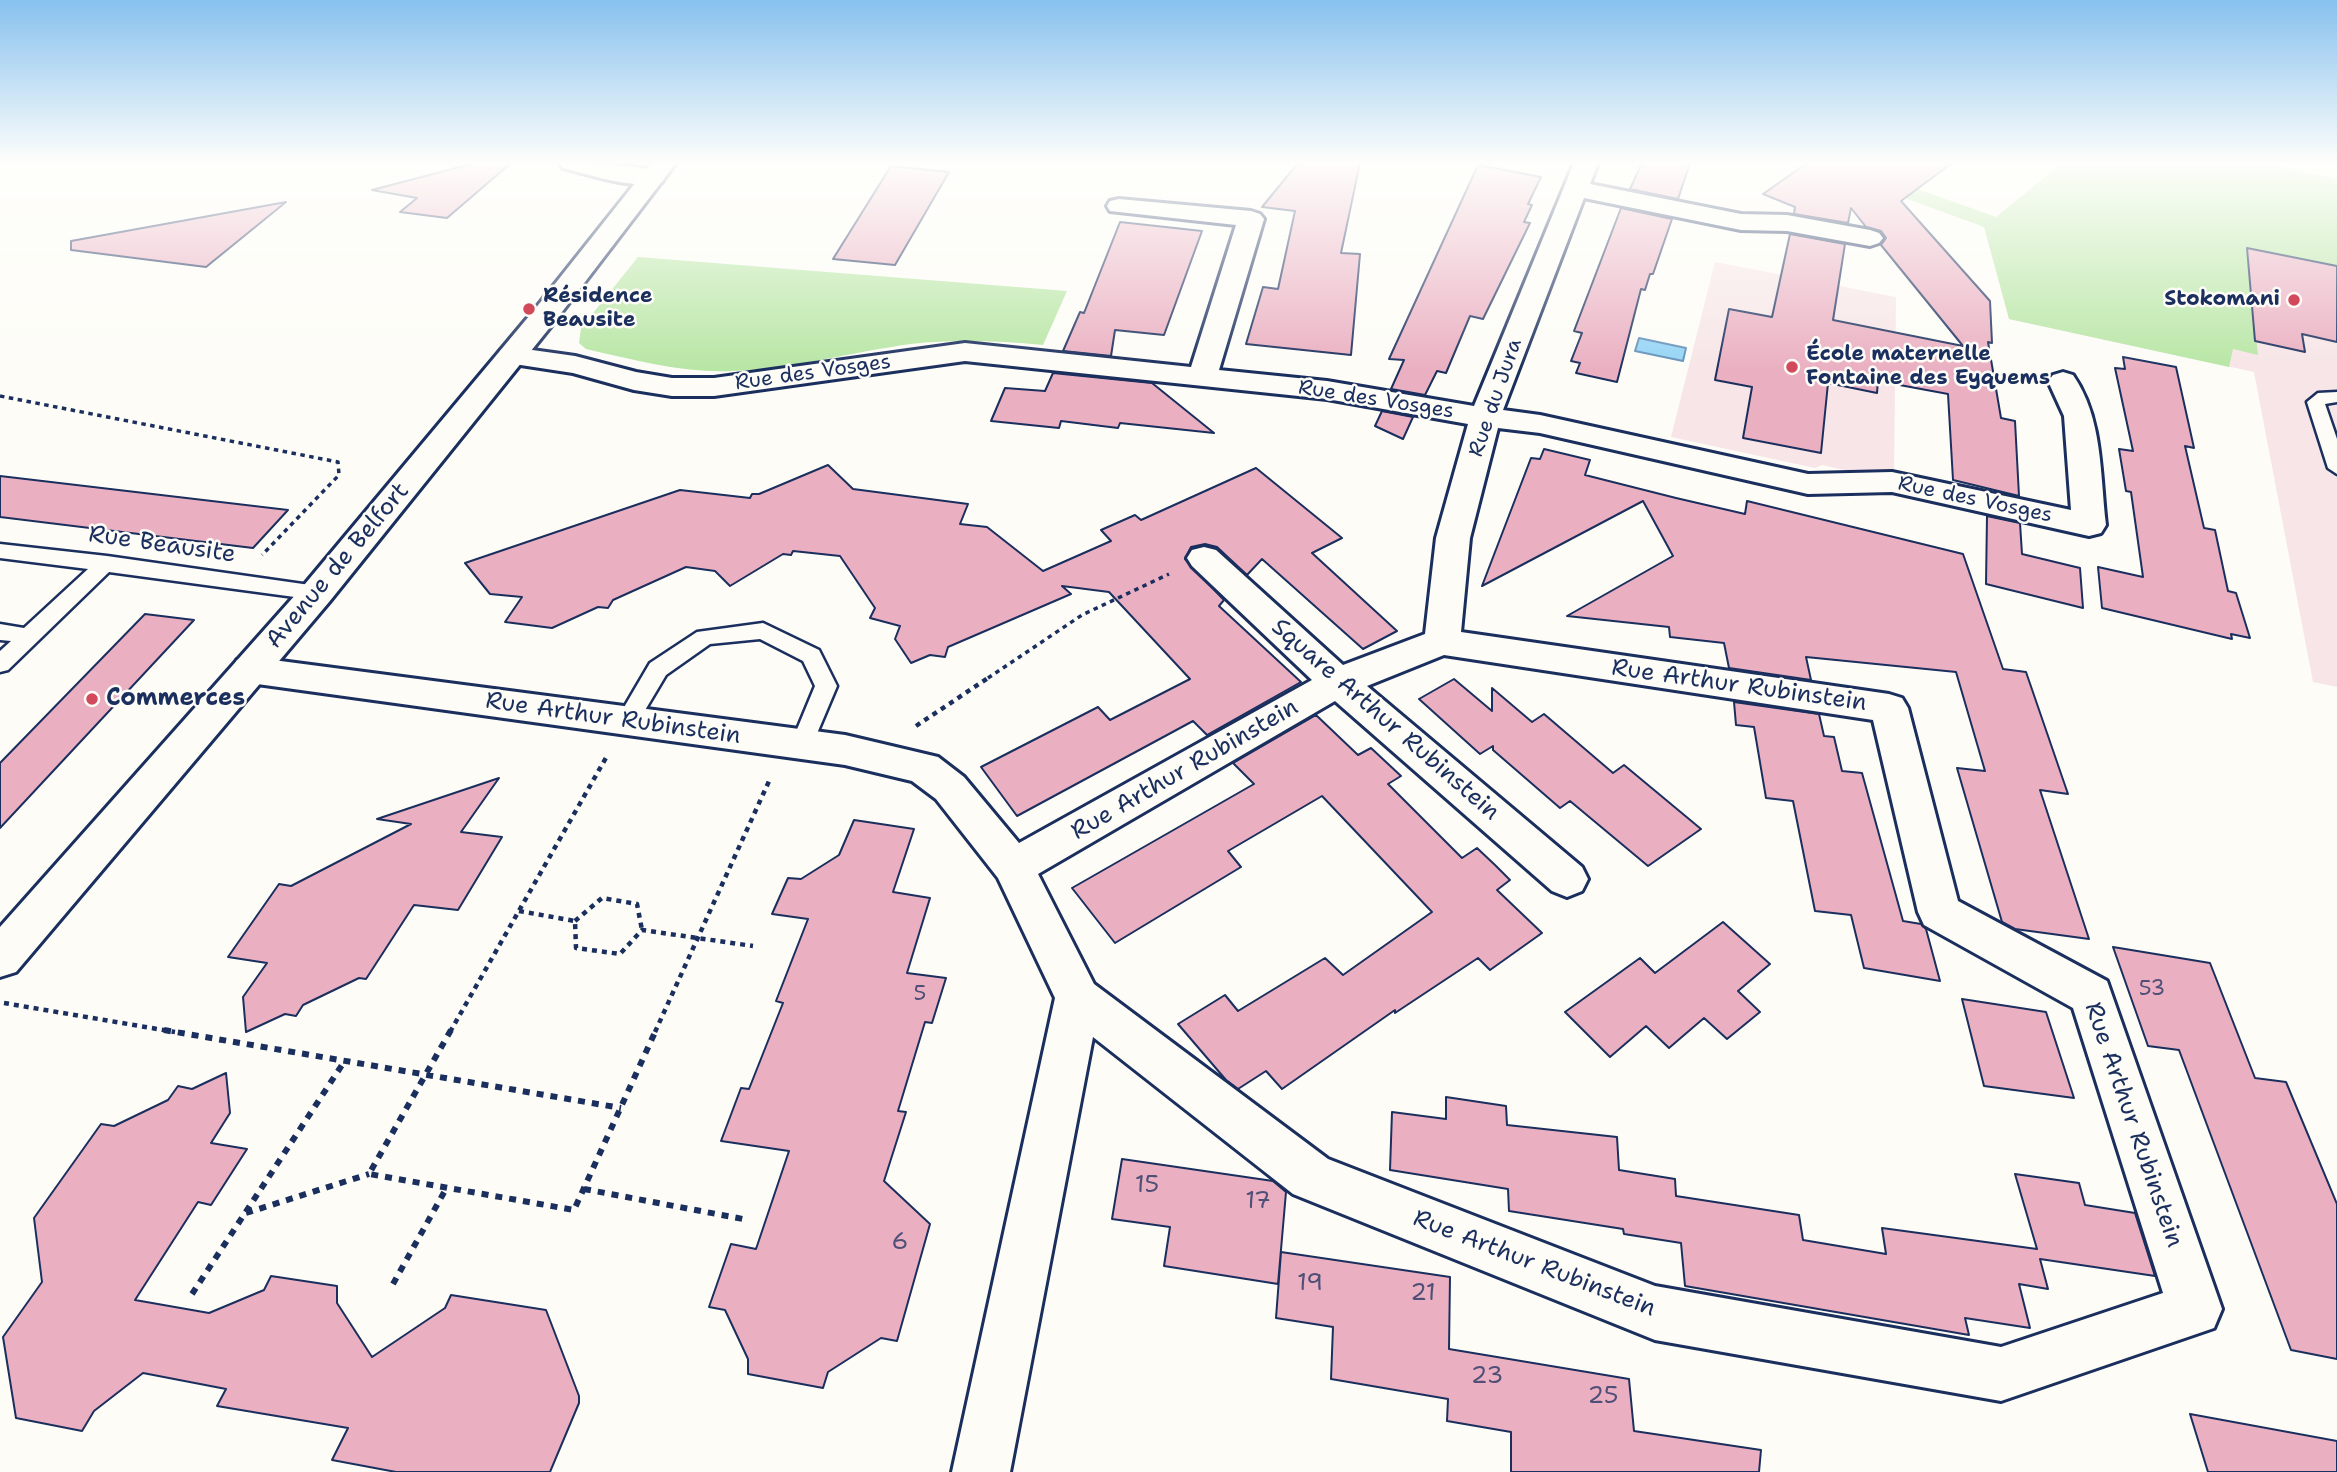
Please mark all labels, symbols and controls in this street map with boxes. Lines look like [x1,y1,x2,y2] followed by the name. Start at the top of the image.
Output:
[543,284,653,334] place label: Résidence Beausite
[2164,287,2280,313] place label: Stokomani
[2286,292,2302,308] marker: Stokomani
[521,301,537,317] marker: Résidence Beausite
[1464,336,1528,460] street label: Rue du Jura
[1806,342,2050,392] place label: École maternelle Fontaine des Eyquems
[733,350,893,396] street label: Rue des Vosges
[1784,359,1800,375] marker: École maternelle Fontaine des Eyquems
[1296,375,1456,425] street label: Rue des Vosges
[1896,471,2054,529] street label: Rue des Vosges
[260,477,416,655] street label: Avenue de Belfort
[87,520,237,570] street label: Rue Beausite
[1265,613,1505,827] street label: Square Arthur Rubinstein
[1610,654,1868,718] street label: Rue Arthur Rubinstein
[106,685,245,713] place label: Commerces
[484,687,742,751] street label: Rue Arthur Rubinstein
[84,691,100,707] marker: Commerces
[1066,693,1304,847] street label: Rue Arthur Rubinstein
[2139,977,2165,1003] house number: 53
[914,982,926,1008] house number: 5
[2077,999,2189,1251] street label: Rue Arthur Rubinstein
[1135,1172,1159,1200] house number: 15
[1245,1188,1271,1216] house number: 17
[1409,1204,1659,1324] street label: Rue Arthur Rubinstein
[892,1229,908,1257] house number: 6
[1297,1270,1323,1298] house number: 19
[1410,1280,1436,1308] house number: 21
[1471,1363,1503,1391] house number: 23
[1587,1383,1619,1411] house number: 25

